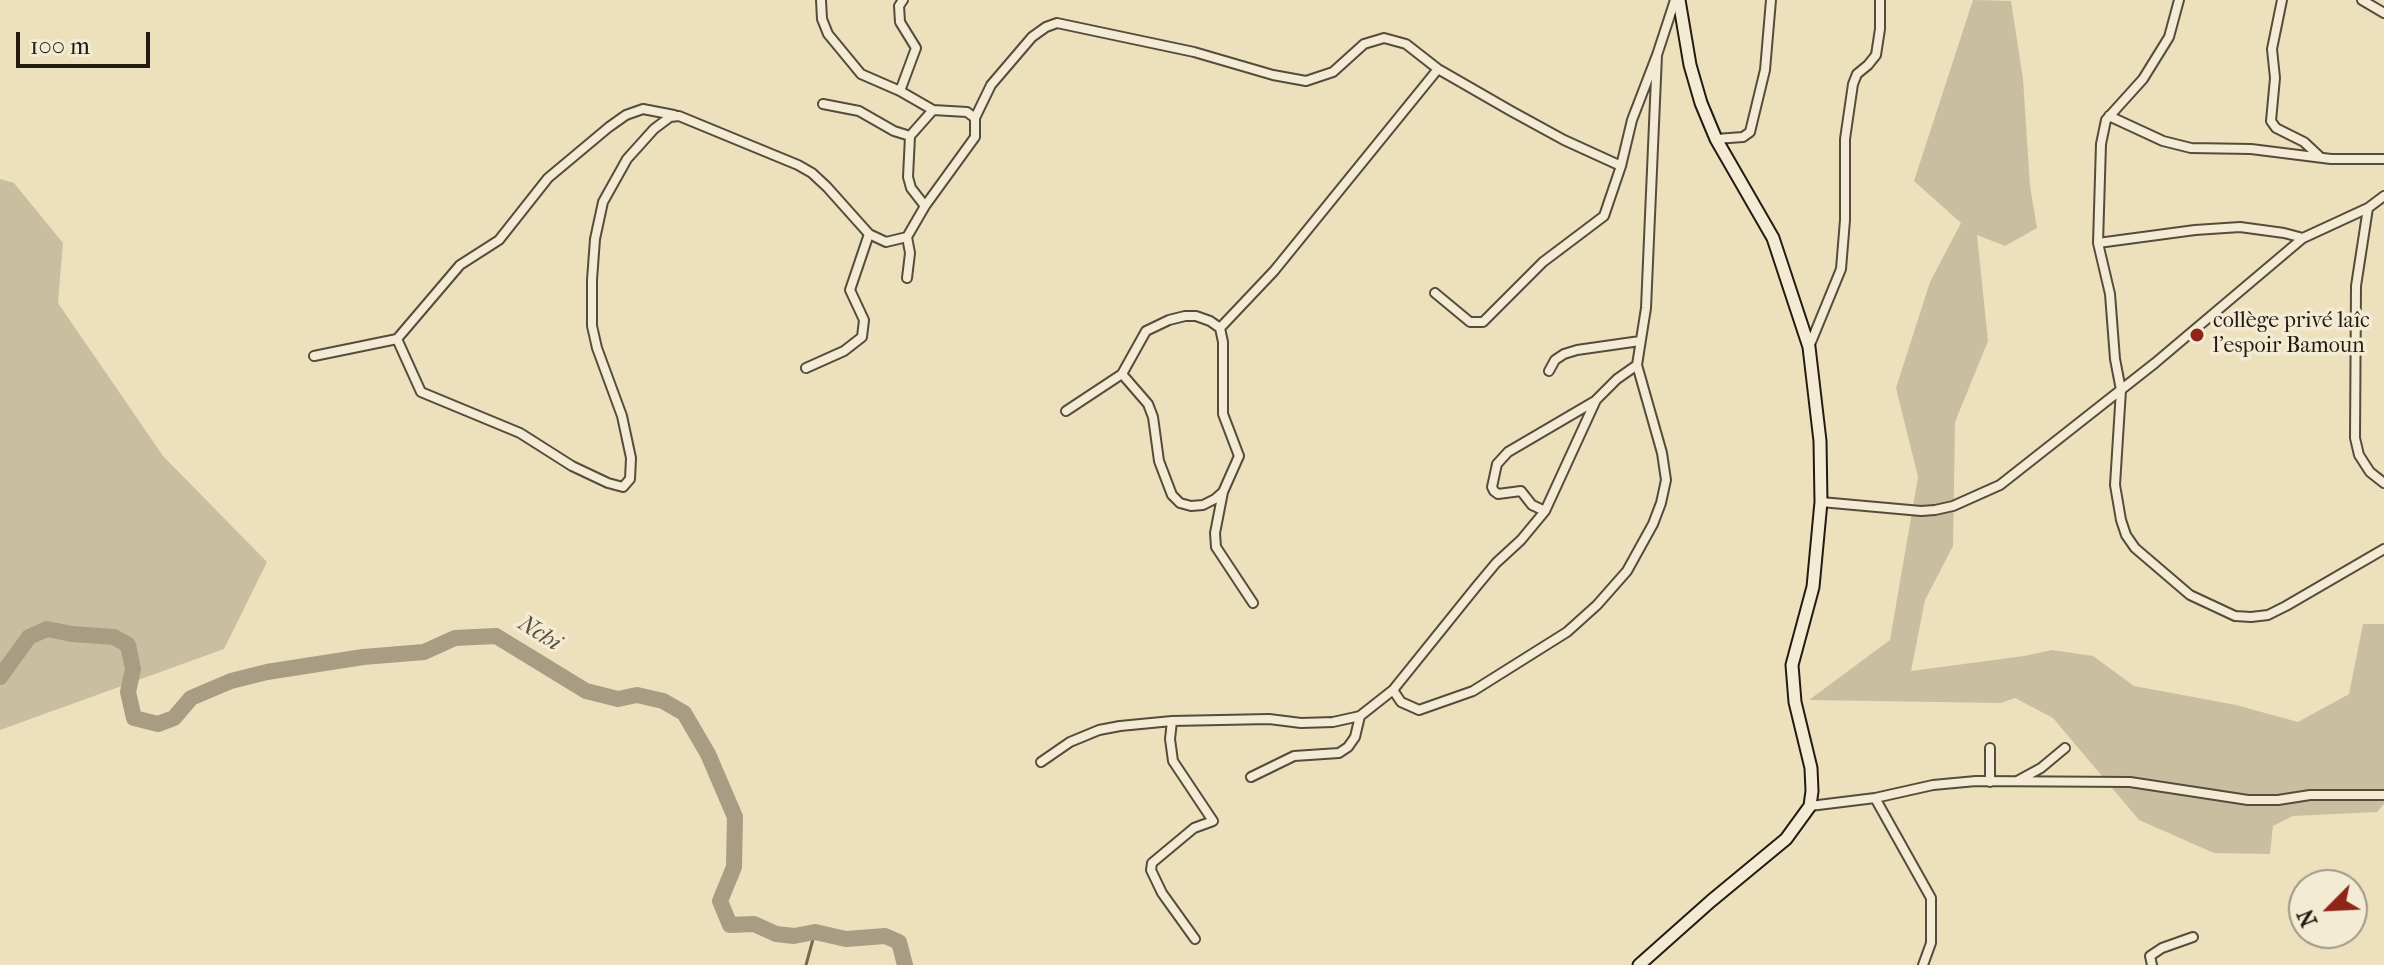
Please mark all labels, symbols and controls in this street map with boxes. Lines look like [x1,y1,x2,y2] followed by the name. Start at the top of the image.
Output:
[20,16,154,66] scale bar
[30,32,90,60] text: 100 m
[2213,309,2370,360] place label: collège privé laîc l'espoir Bamoun
[2188,326,2206,344] marker: collège privé laîc l'espoir Bamoun
[512,610,566,658] water label: Nchi
[2288,869,2368,949] north arrow
[2293,905,2323,931] text: N

